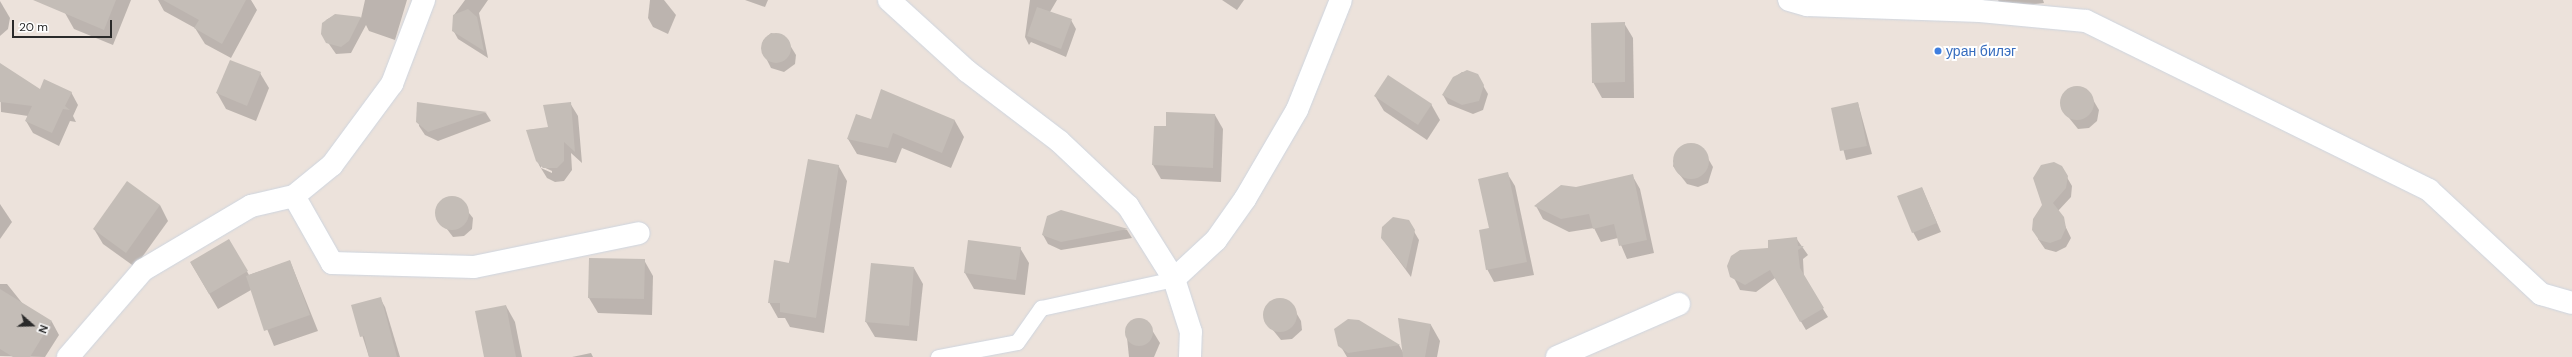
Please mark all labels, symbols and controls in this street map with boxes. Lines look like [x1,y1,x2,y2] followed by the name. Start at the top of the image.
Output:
[14,12,114,38] scale bar
[19,19,48,35] text: 20 m
[1946,43,2016,59] place label: уран билэг
[1933,46,1943,56] marker: уран билэг
[12,305,52,345] north arrow
[35,323,51,335] text: N

